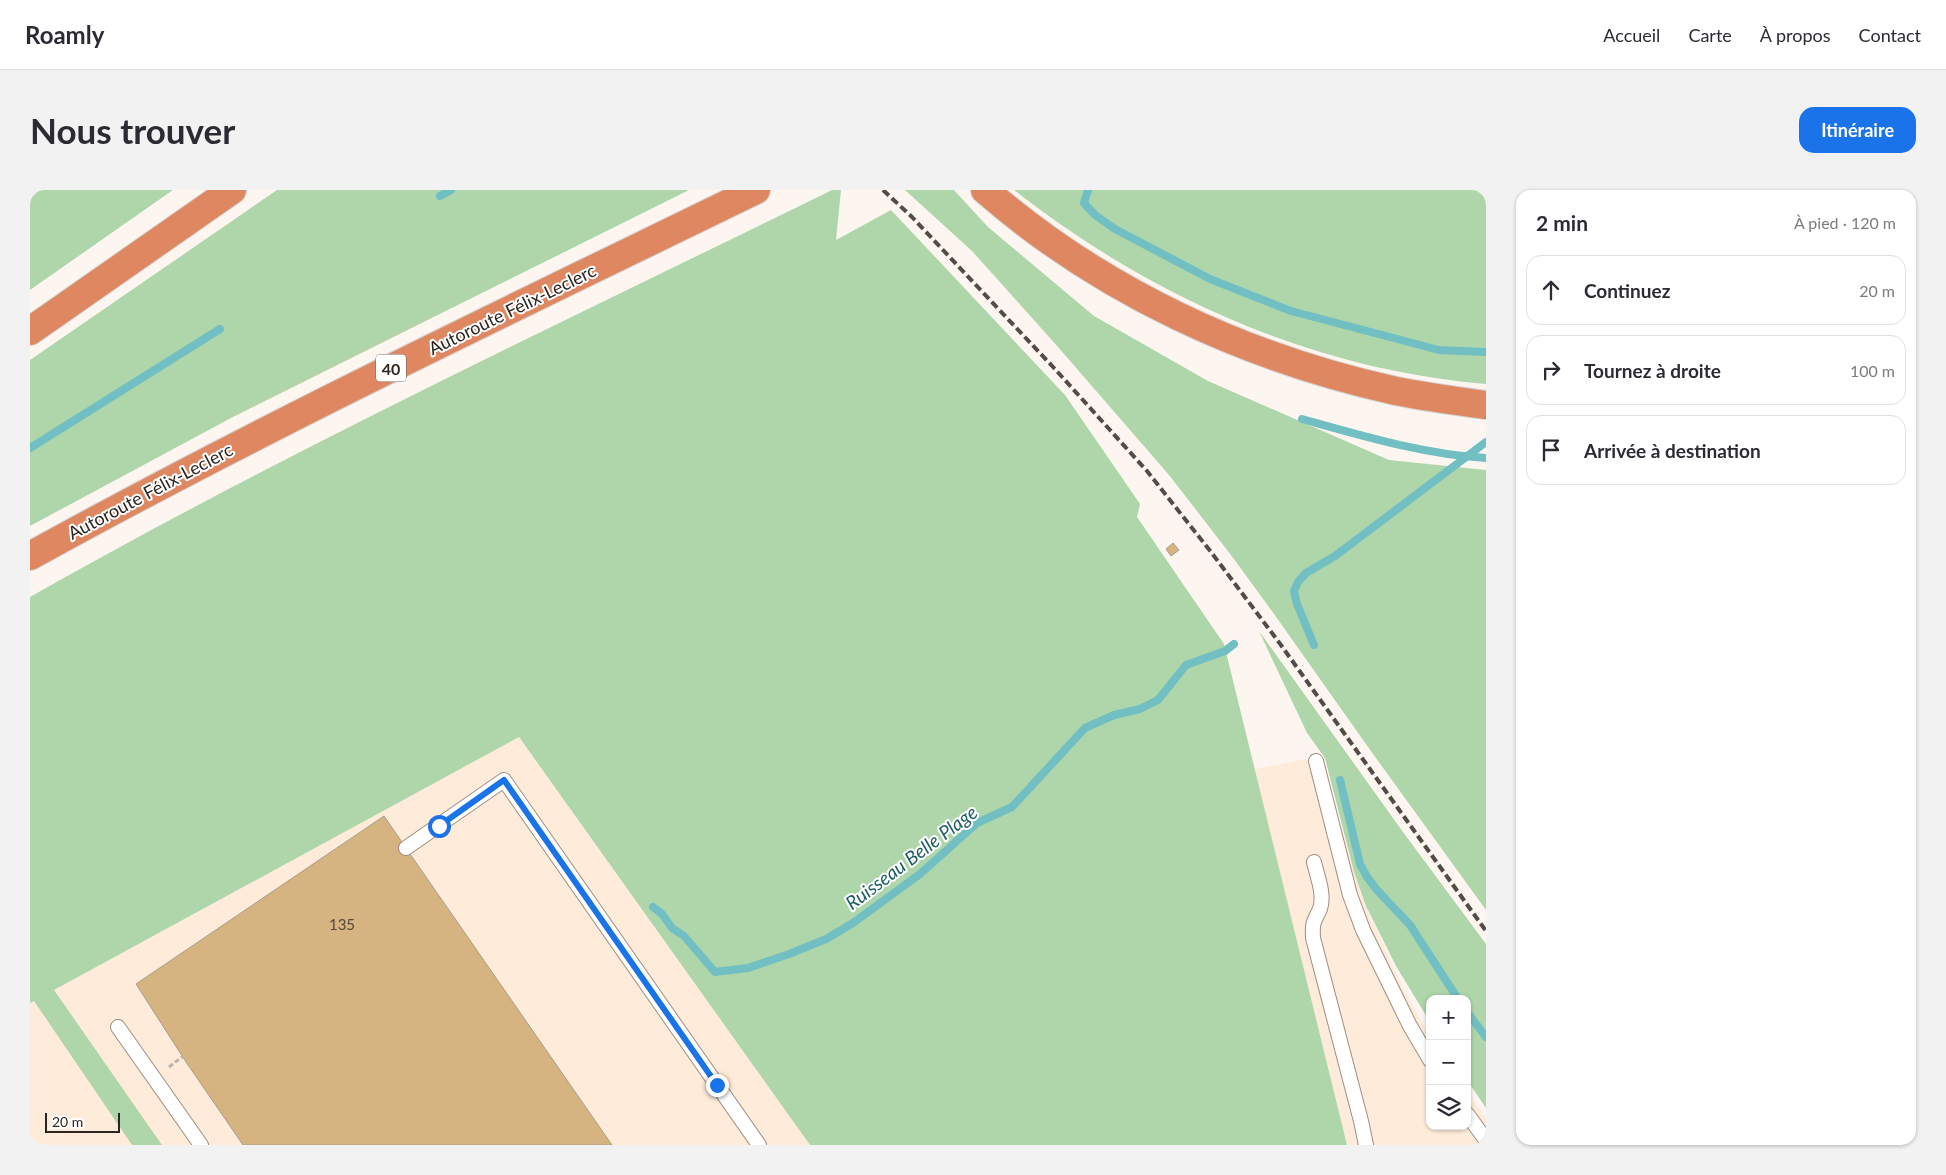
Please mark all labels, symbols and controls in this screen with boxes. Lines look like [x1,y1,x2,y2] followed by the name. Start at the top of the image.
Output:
[25,20,104,49] text: Roamly
[1603,24,1660,46] text: Accueil
[1688,24,1732,46] text: Carte
[1760,24,1831,46] text: À propos
[1859,24,1921,46] text: Contact
[1799,107,1916,153] button: Itinéraire
[30,109,235,151] text: Nous trouver
[1536,210,1588,235] text: 2 min
[1794,213,1896,232] text: À pied · 120 m
[425,259,600,359] street label: Autoroute Félix-Leclerc
[1537,276,1565,304] icon: ahead
[1584,279,1670,302] text: Continuez
[1859,281,1895,300] text: 20 m
[376,354,406,382] road number: 40
[1537,356,1565,384] icon: right
[1584,359,1721,382] text: Tournez à droite
[1850,361,1895,380] text: 100 m
[1537,436,1565,464] icon: arrive
[64,438,237,544] street label: Autoroute Félix-Leclerc
[1584,439,1761,462] text: Arrivée à destination
[841,800,981,914] water label: Ruisseau Belle Plage
[428,815,451,838] route start
[329,915,355,933] house number: 135
[1426,995,1471,1130] map controls
[1426,995,1471,1040] button: +
[1426,1040,1471,1085] button: −
[706,1074,729,1097] route end
[1426,1085,1471,1130] button: layers
[45,1110,120,1133] scale bar
[52,1113,83,1130] text: 20 m

